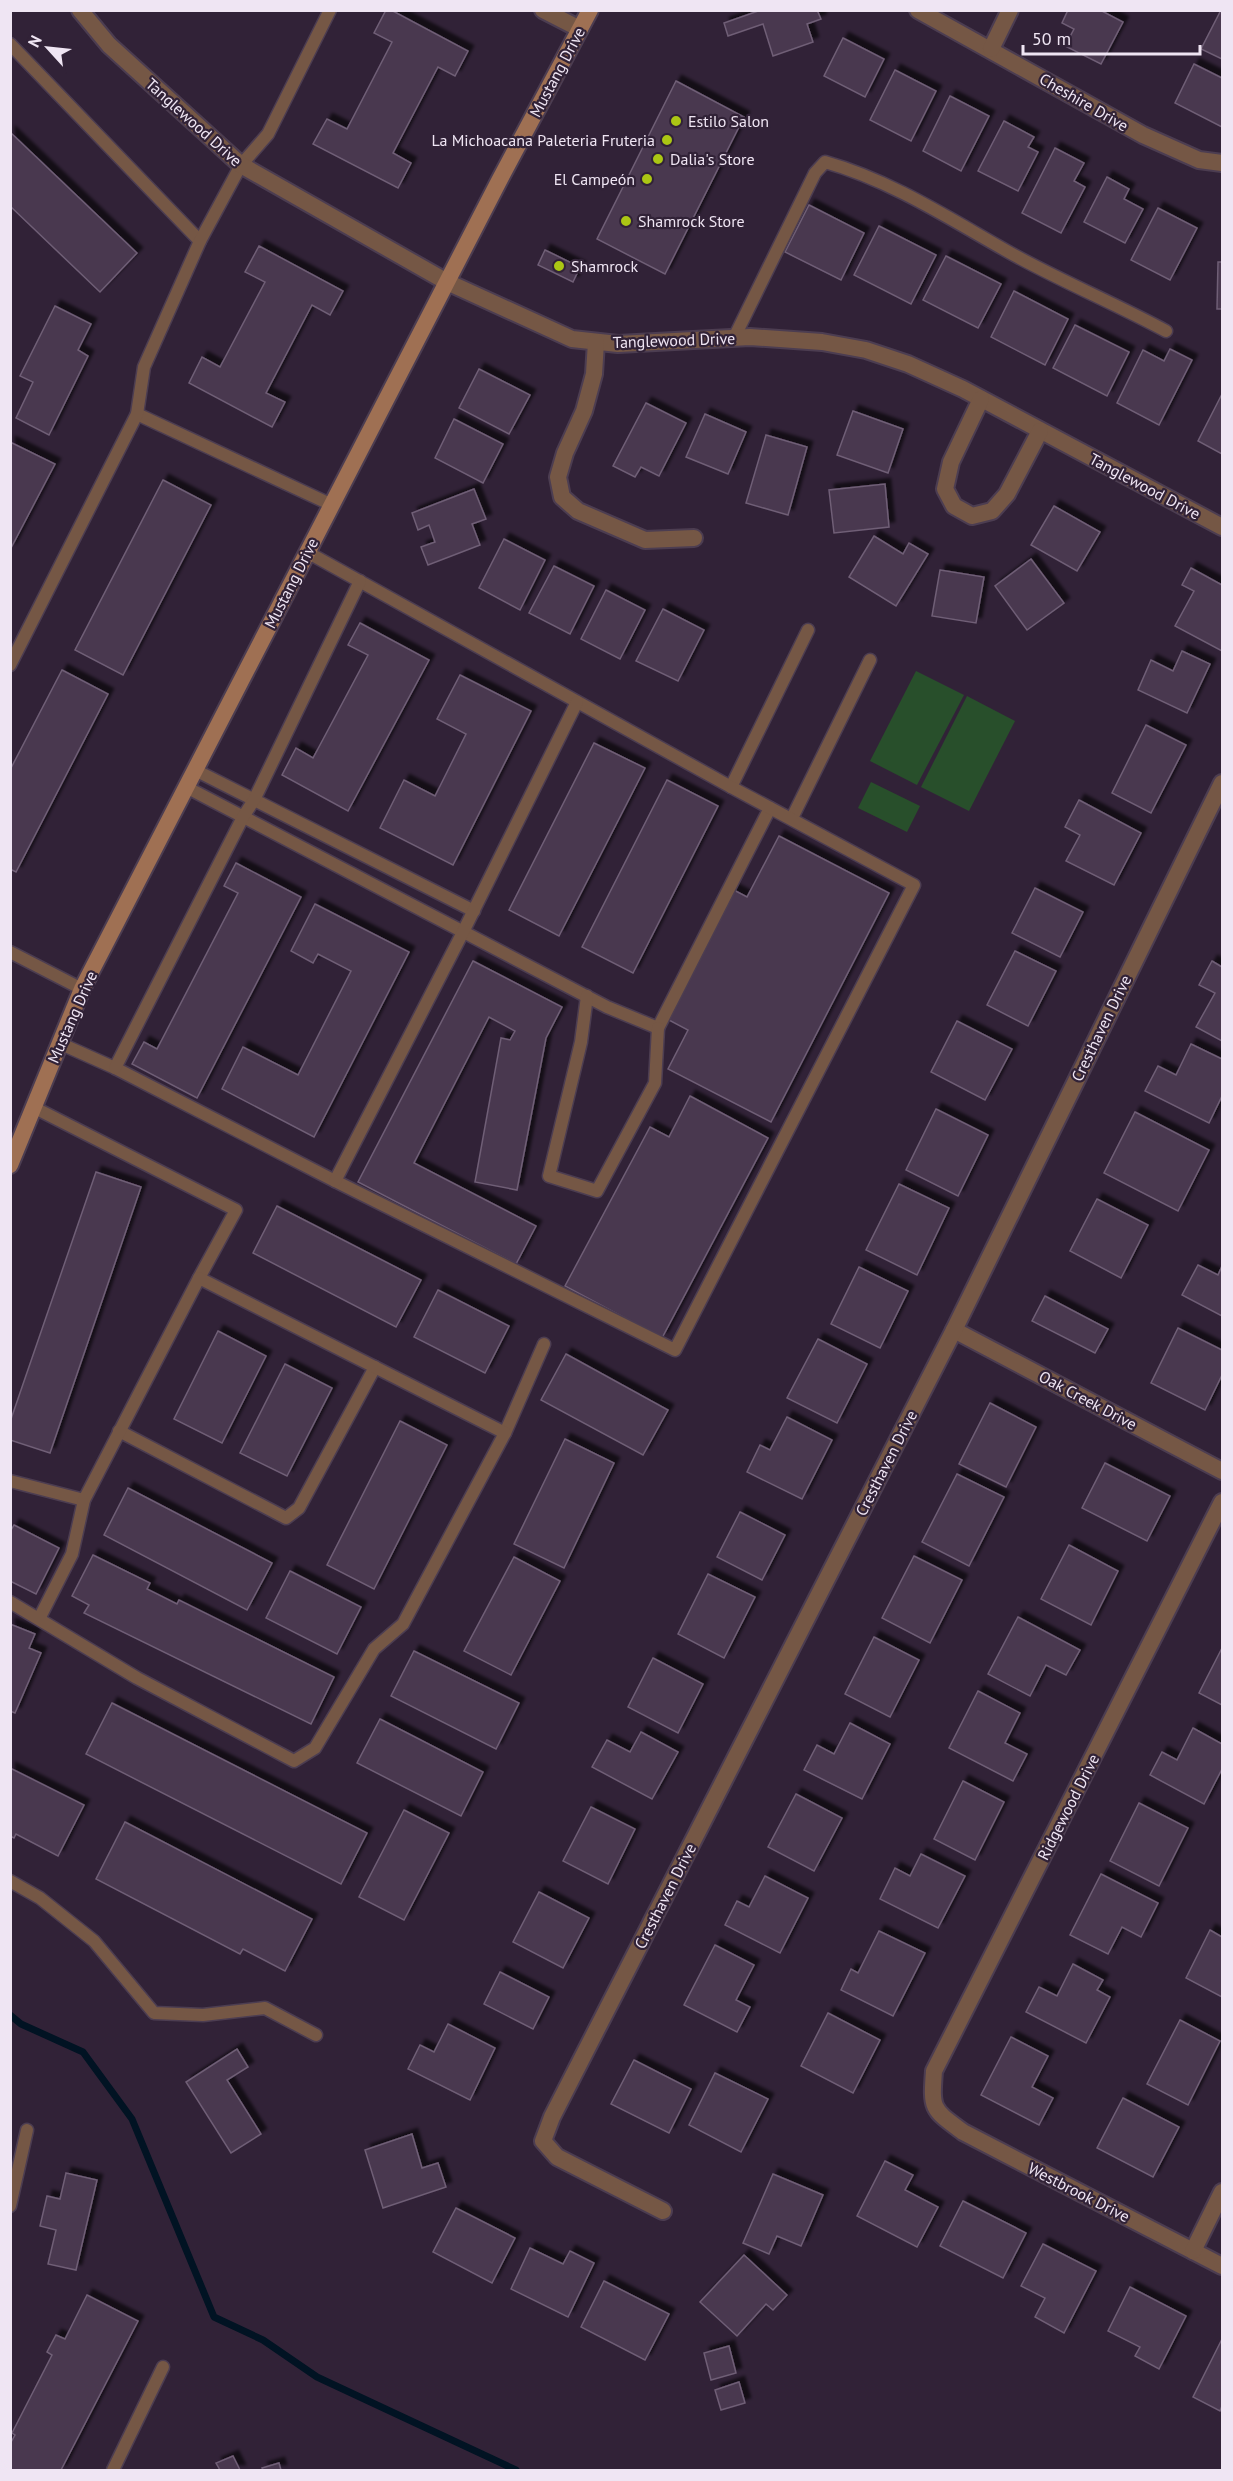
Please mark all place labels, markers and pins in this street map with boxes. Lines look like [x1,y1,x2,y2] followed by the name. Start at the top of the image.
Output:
[688,111,769,131] place label: Estilo Salon
[669,114,683,128] marker: Estilo Salon
[431,130,655,150] place label: La Michoacana Paleteria Fruteria
[660,133,674,147] marker: La Michoacana Paleteria Fruteria
[670,149,755,169] place label: Dalia's Store
[651,152,665,166] marker: Dalia's Store
[554,169,635,189] place label: El Campeón
[640,172,654,186] marker: El Campeón
[638,211,745,231] place label: Shamrock Store
[619,214,633,228] marker: Shamrock Store
[571,256,638,276] place label: Shamrock
[552,259,566,273] marker: Shamrock

